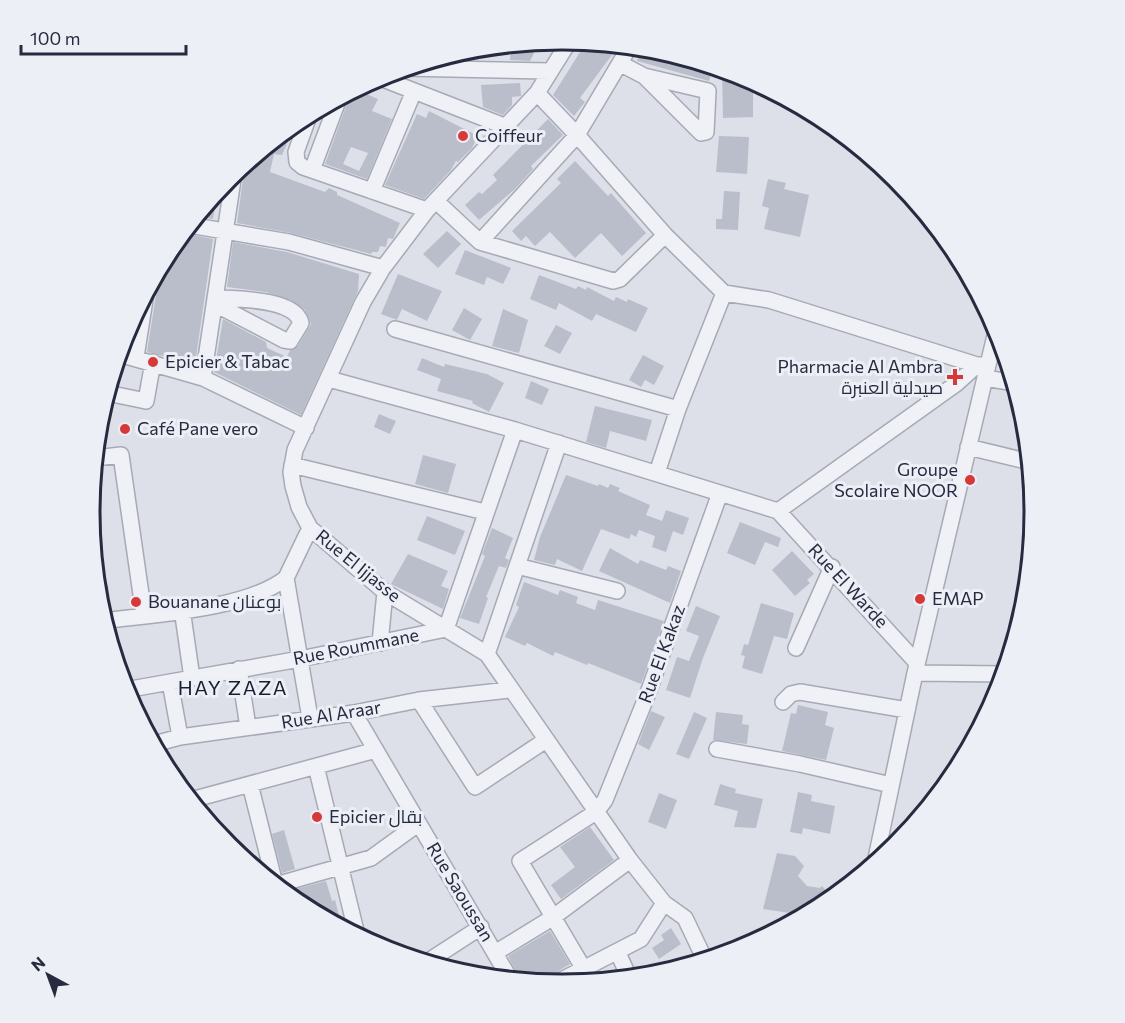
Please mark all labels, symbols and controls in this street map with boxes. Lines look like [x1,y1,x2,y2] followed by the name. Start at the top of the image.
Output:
[21,18,186,56] scale bar
[30,27,80,49] text: 100 m
[475,124,543,146] place label: Coiffeur
[456,129,470,143] marker: Coiffeur
[165,350,290,372] place label: Epicier & Tabac
[146,355,160,369] marker: Epicier & Tabac
[778,355,943,399] place label: Pharmacie Al Ambra صيدلية العنبرة
[948,370,962,384] marker: Pharmacie Al Ambra صيدلية العنبرة
[137,417,258,439] place label: Café Pane vero
[118,422,132,436] marker: Café Pane vero
[834,458,958,501] place label: Groupe Scolaire NOOR
[963,473,977,487] marker: Groupe Scolaire NOOR
[312,524,406,606] street label: Rue El Ijjasse
[804,539,893,632] street label: Rue El Warde
[932,587,984,609] place label: EMAP
[148,590,281,613] place label: Bouanane بوعنان
[913,592,927,606] marker: EMAP
[129,595,143,609] marker: Bouanane بوعنان
[633,601,689,706] street label: Rue El Kakaz
[291,623,421,669] street label: Rue Roummane
[178,675,288,699] district label: HAY ZAZA
[279,695,382,733] street label: Rue Al Araar
[329,805,422,828] place label: Epicier بقال
[310,810,324,824] marker: Epicier بقال
[423,838,499,945] street label: Rue Saoussan
[18,945,78,1005] north arrow
[27,952,49,974] text: N

